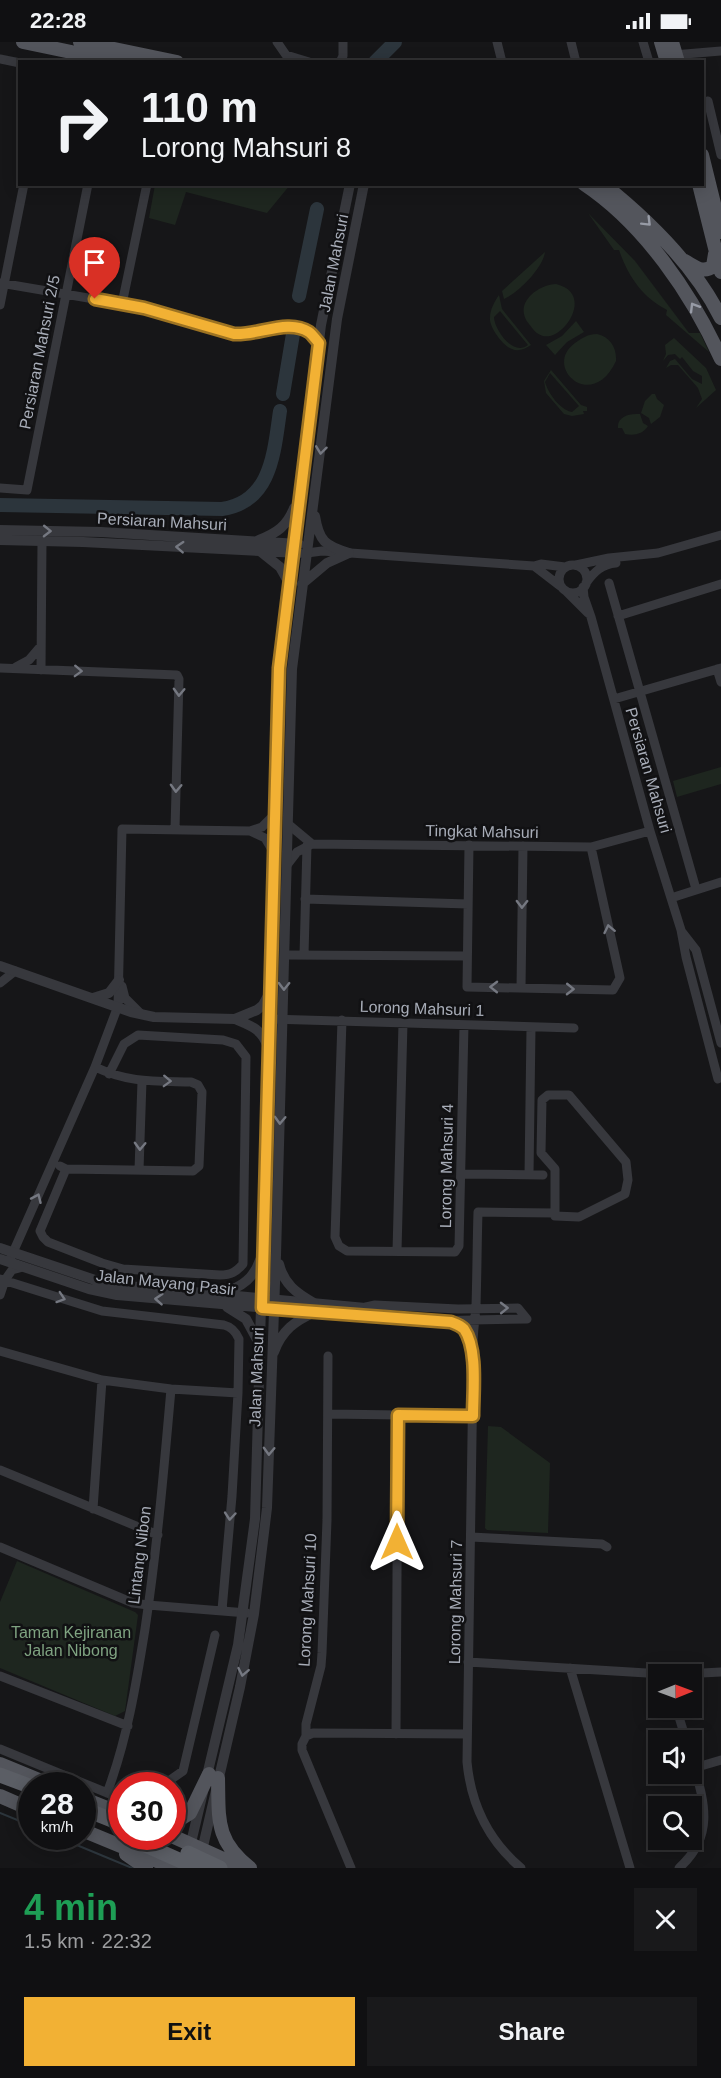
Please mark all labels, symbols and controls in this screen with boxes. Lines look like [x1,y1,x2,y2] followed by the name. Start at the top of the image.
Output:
[30,8,86,33] text: 22:28
[42,84,120,162] icon: right
[141,84,258,131] text: 110 m
[141,133,351,163] text: Lorong Mahsuri 8
[316,213,351,314] street label: Jalan Mahsuri
[640,215,651,226] one-way arrow
[69,237,120,299] pin
[78,246,111,279] icon: arrive
[16,274,63,431] street label: Persiaran Mahsuri 2/5
[690,303,702,313] one-way arrow
[315,445,327,455] one-way arrow
[97,510,227,533] street label: Persiaran Mahsuri
[43,525,52,537] one-way arrow
[175,540,184,553] one-way arrow
[74,664,83,677] one-way arrow
[173,687,185,696] one-way arrow
[622,705,675,835] street label: Persiaran Mahsuri
[170,783,183,792] one-way arrow
[425,822,539,841] street label: Tingkat Mahsuri
[516,900,529,909] one-way arrow
[604,924,617,934] one-way arrow
[490,981,499,993] one-way arrow
[278,982,290,991] one-way arrow
[566,983,575,995] one-way arrow
[359,998,485,1019] street label: Lorong Mahsuri 1
[162,1075,171,1088] one-way arrow
[437,1104,456,1228] street label: Lorong Mahsuri 4
[274,1115,286,1124] one-way arrow
[133,1142,146,1151] one-way arrow
[30,1194,42,1205] one-way arrow
[95,1267,237,1298] street label: Jalan Mayang Pasir
[55,1291,66,1303] one-way arrow
[155,1293,164,1306] one-way arrow
[500,1302,509,1314] one-way arrow
[246,1327,267,1427] street label: Jalan Mahsuri
[262,1446,275,1455] one-way arrow
[125,1505,154,1605] street label: Lintang Nibon
[365,1510,429,1574] position arrow
[224,1512,237,1521] one-way arrow
[296,1533,319,1667] street label: Lorong Mahsuri 10
[446,1540,465,1664] street label: Lorong Mahsuri 7
[11,1624,131,1659] park label: Taman Kejiranan Jalan Nibong
[648,1664,702,1718] north arrow
[648,1664,702,1850] map controls
[237,1666,250,1676] one-way arrow
[648,1730,702,1784] button: sound
[108,1772,186,1850] speed limit sign: 30
[40,1787,74,1820] text: 28
[648,1796,702,1850] button: search
[41,1818,73,1835] text: km/h
[24,1887,118,1928] text: 4 min
[634,1888,697,1951] button: close
[24,1930,152,1952] text: 1.5 km · 22:32
[24,1997,355,2066] button: Exit
[367,1997,697,2066] button: Share

